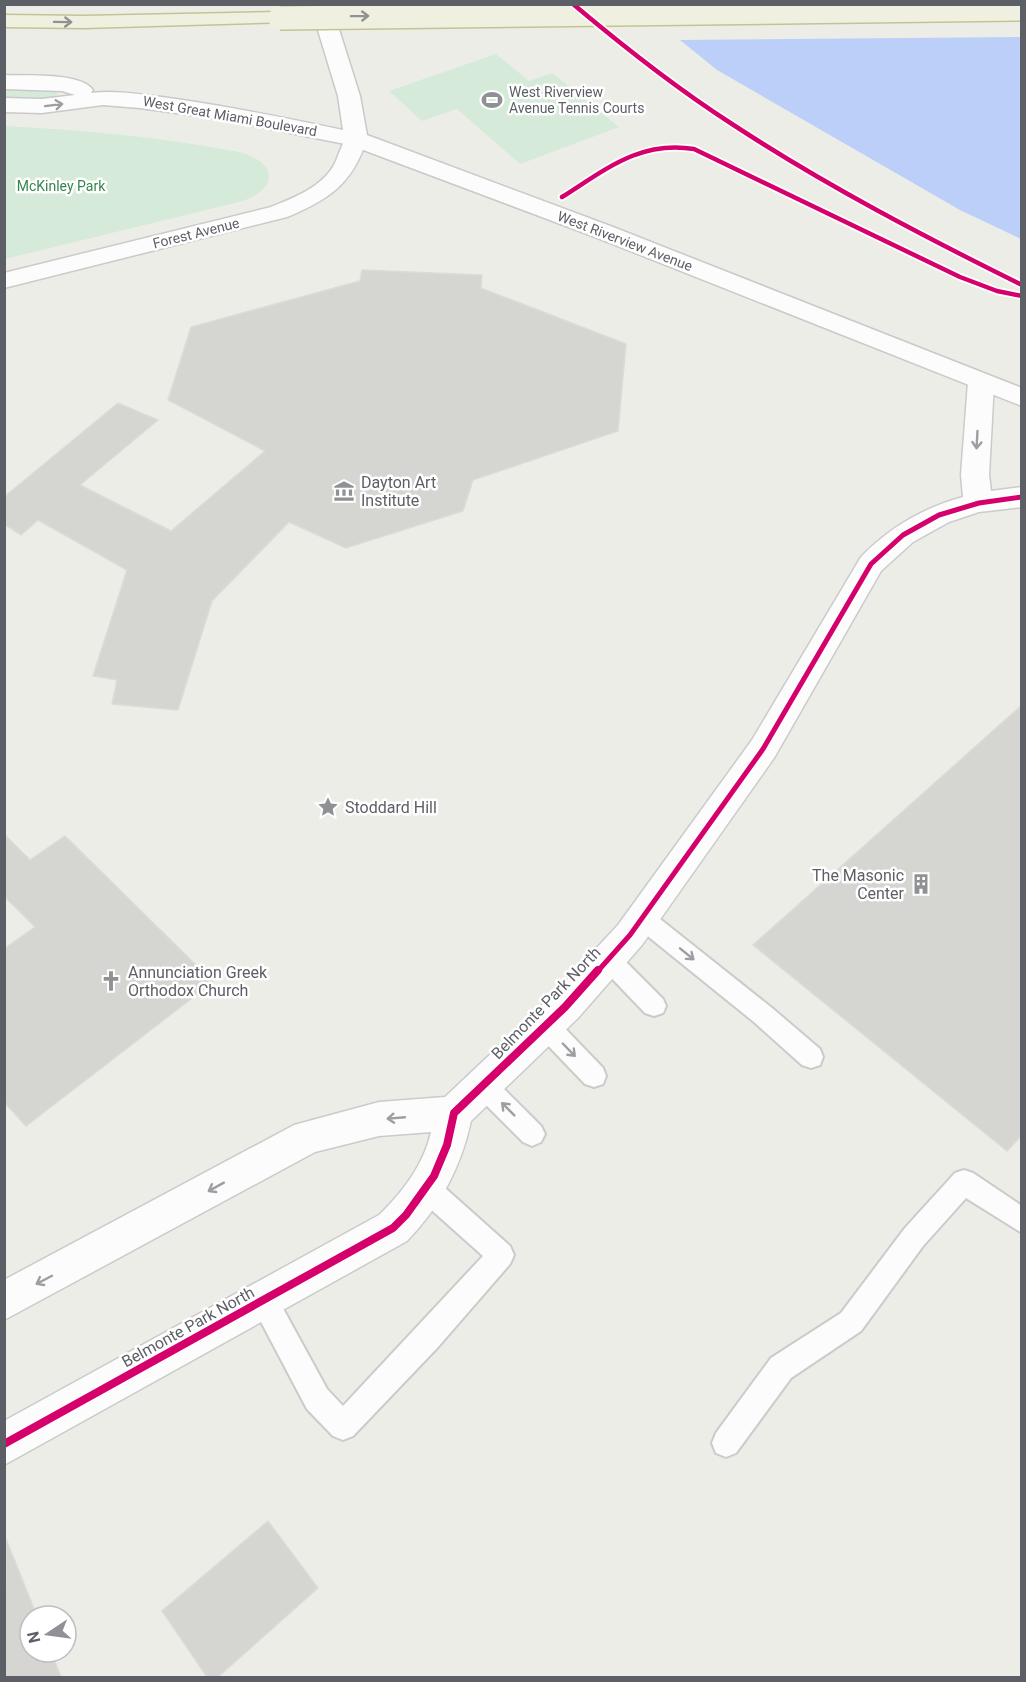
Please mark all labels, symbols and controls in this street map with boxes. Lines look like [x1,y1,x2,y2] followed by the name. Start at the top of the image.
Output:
[349,10,369,22] one-way arrow
[52,16,72,28] one-way arrow
[509,84,644,116] place label: West Riverview Avenue Tennis Courts
[480,88,504,112] sports icon: West Riverview Avenue Tennis Courts
[142,93,318,139] street label: West Great Miami Boulevard
[44,99,63,110] one-way arrow
[17,178,106,194] park label: McKinley Park
[555,208,695,274] street label: West Riverview Avenue
[151,215,241,251] street label: Forest Avenue
[972,430,983,450] one-way arrow
[361,473,436,510] place label: Dayton Art Institute
[332,479,356,503] museum icon: Dayton Art Institute
[316,795,340,819] place icon: Stoddard Hill
[345,798,437,817] place label: Stoddard Hill
[812,866,905,903] place label: The Masonic Center
[909,872,933,896] building icon: The Masonic Center
[488,943,604,1063] street label: Belmonte Park North
[679,948,695,961] one-way arrow
[128,963,268,1000] place label: Annunciation Greek Orthodox Church
[99,969,123,993] church icon: Annunciation Greek Orthodox Church
[562,1043,577,1058] one-way arrow
[500,1102,515,1117] one-way arrow
[386,1113,406,1124] one-way arrow
[207,1182,225,1193] one-way arrow
[36,1275,54,1286] one-way arrow
[118,1283,258,1371] street label: Belmonte Park North
[18,1604,78,1664] north arrow
[23,1630,44,1645] text: N

